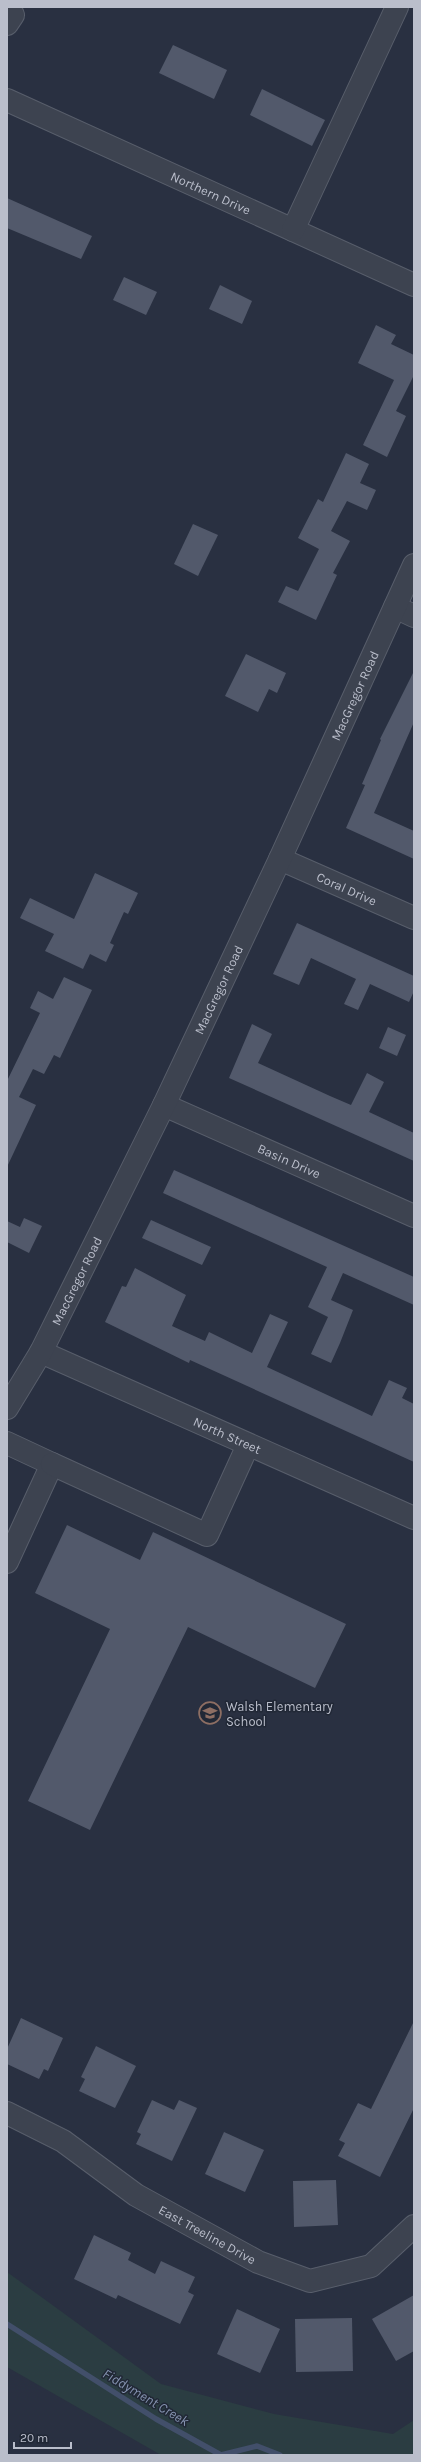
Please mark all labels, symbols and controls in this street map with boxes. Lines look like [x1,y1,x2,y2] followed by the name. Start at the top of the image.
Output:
[168,168,253,218] street label: Northern Drive
[328,649,382,743] street label: MacGregor Road
[314,869,379,909] street label: Coral Drive
[191,943,246,1037] street label: MacGregor Road
[255,1141,323,1182] street label: Basin Drive
[49,1234,105,1328] street label: MacGregor Road
[191,1414,263,1457] street label: North Street
[226,1699,333,1729] place label: Walsh Elementary School
[197,1700,223,1726] school or university icon: Walsh Elementary School
[156,2202,259,2268] street label: East Treeline Drive
[100,2365,193,2430] water label: Fiddyment Creek
[14,2424,71,2450] scale bar
[20,2431,48,2445] text: 20 m

